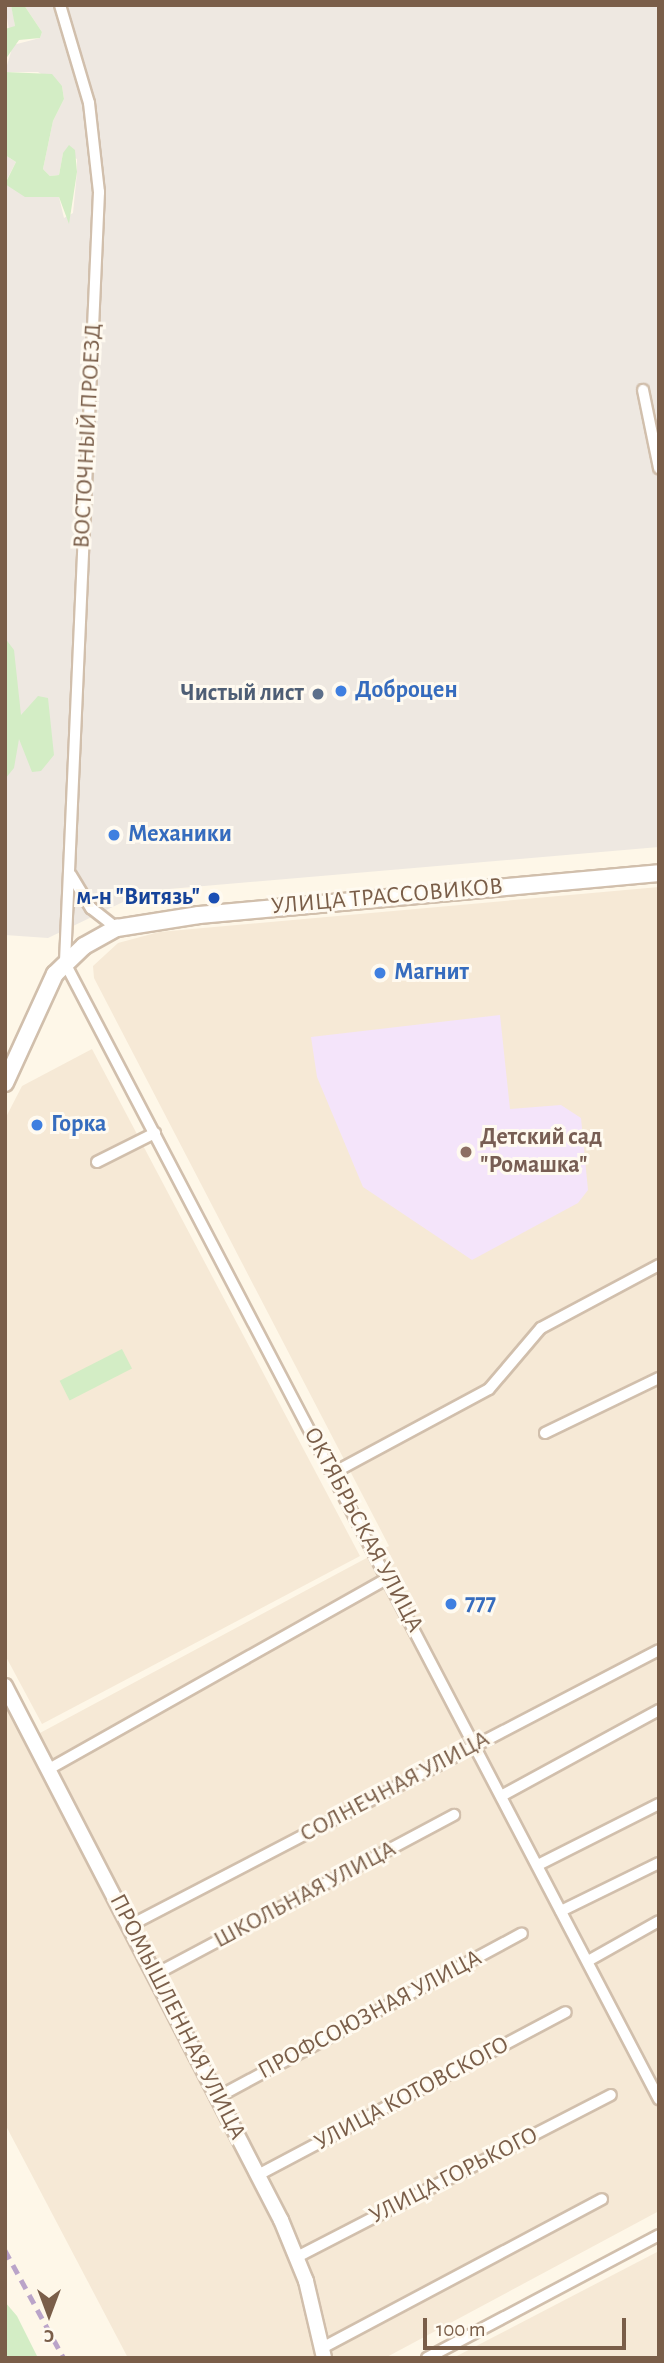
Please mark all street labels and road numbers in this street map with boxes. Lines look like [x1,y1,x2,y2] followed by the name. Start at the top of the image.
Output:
[68,323,108,549] street label: ВОСТОЧНЫЙ ПРОЕЗД
[270,873,504,921] street label: УЛИЦА ТРАССОВИКОВ
[297,1423,429,1637] street label: ОКТЯБРЬСКАЯ УЛИЦА
[295,1725,495,1849] street label: СОЛНЕЧНАЯ УЛИЦА
[209,1835,401,1955] street label: ШКОЛЬНАЯ УЛИЦА
[102,1889,252,2145] street label: ПРОМЫШЛЕННАЯ УЛИЦА
[253,1944,487,2086] street label: ПРОФСОЮЗНАЯ УЛИЦА
[310,2031,514,2157] street label: УЛИЦА КОТОВСКОГО
[365,2121,543,2231] street label: УЛИЦА ГОРЬКОГО

